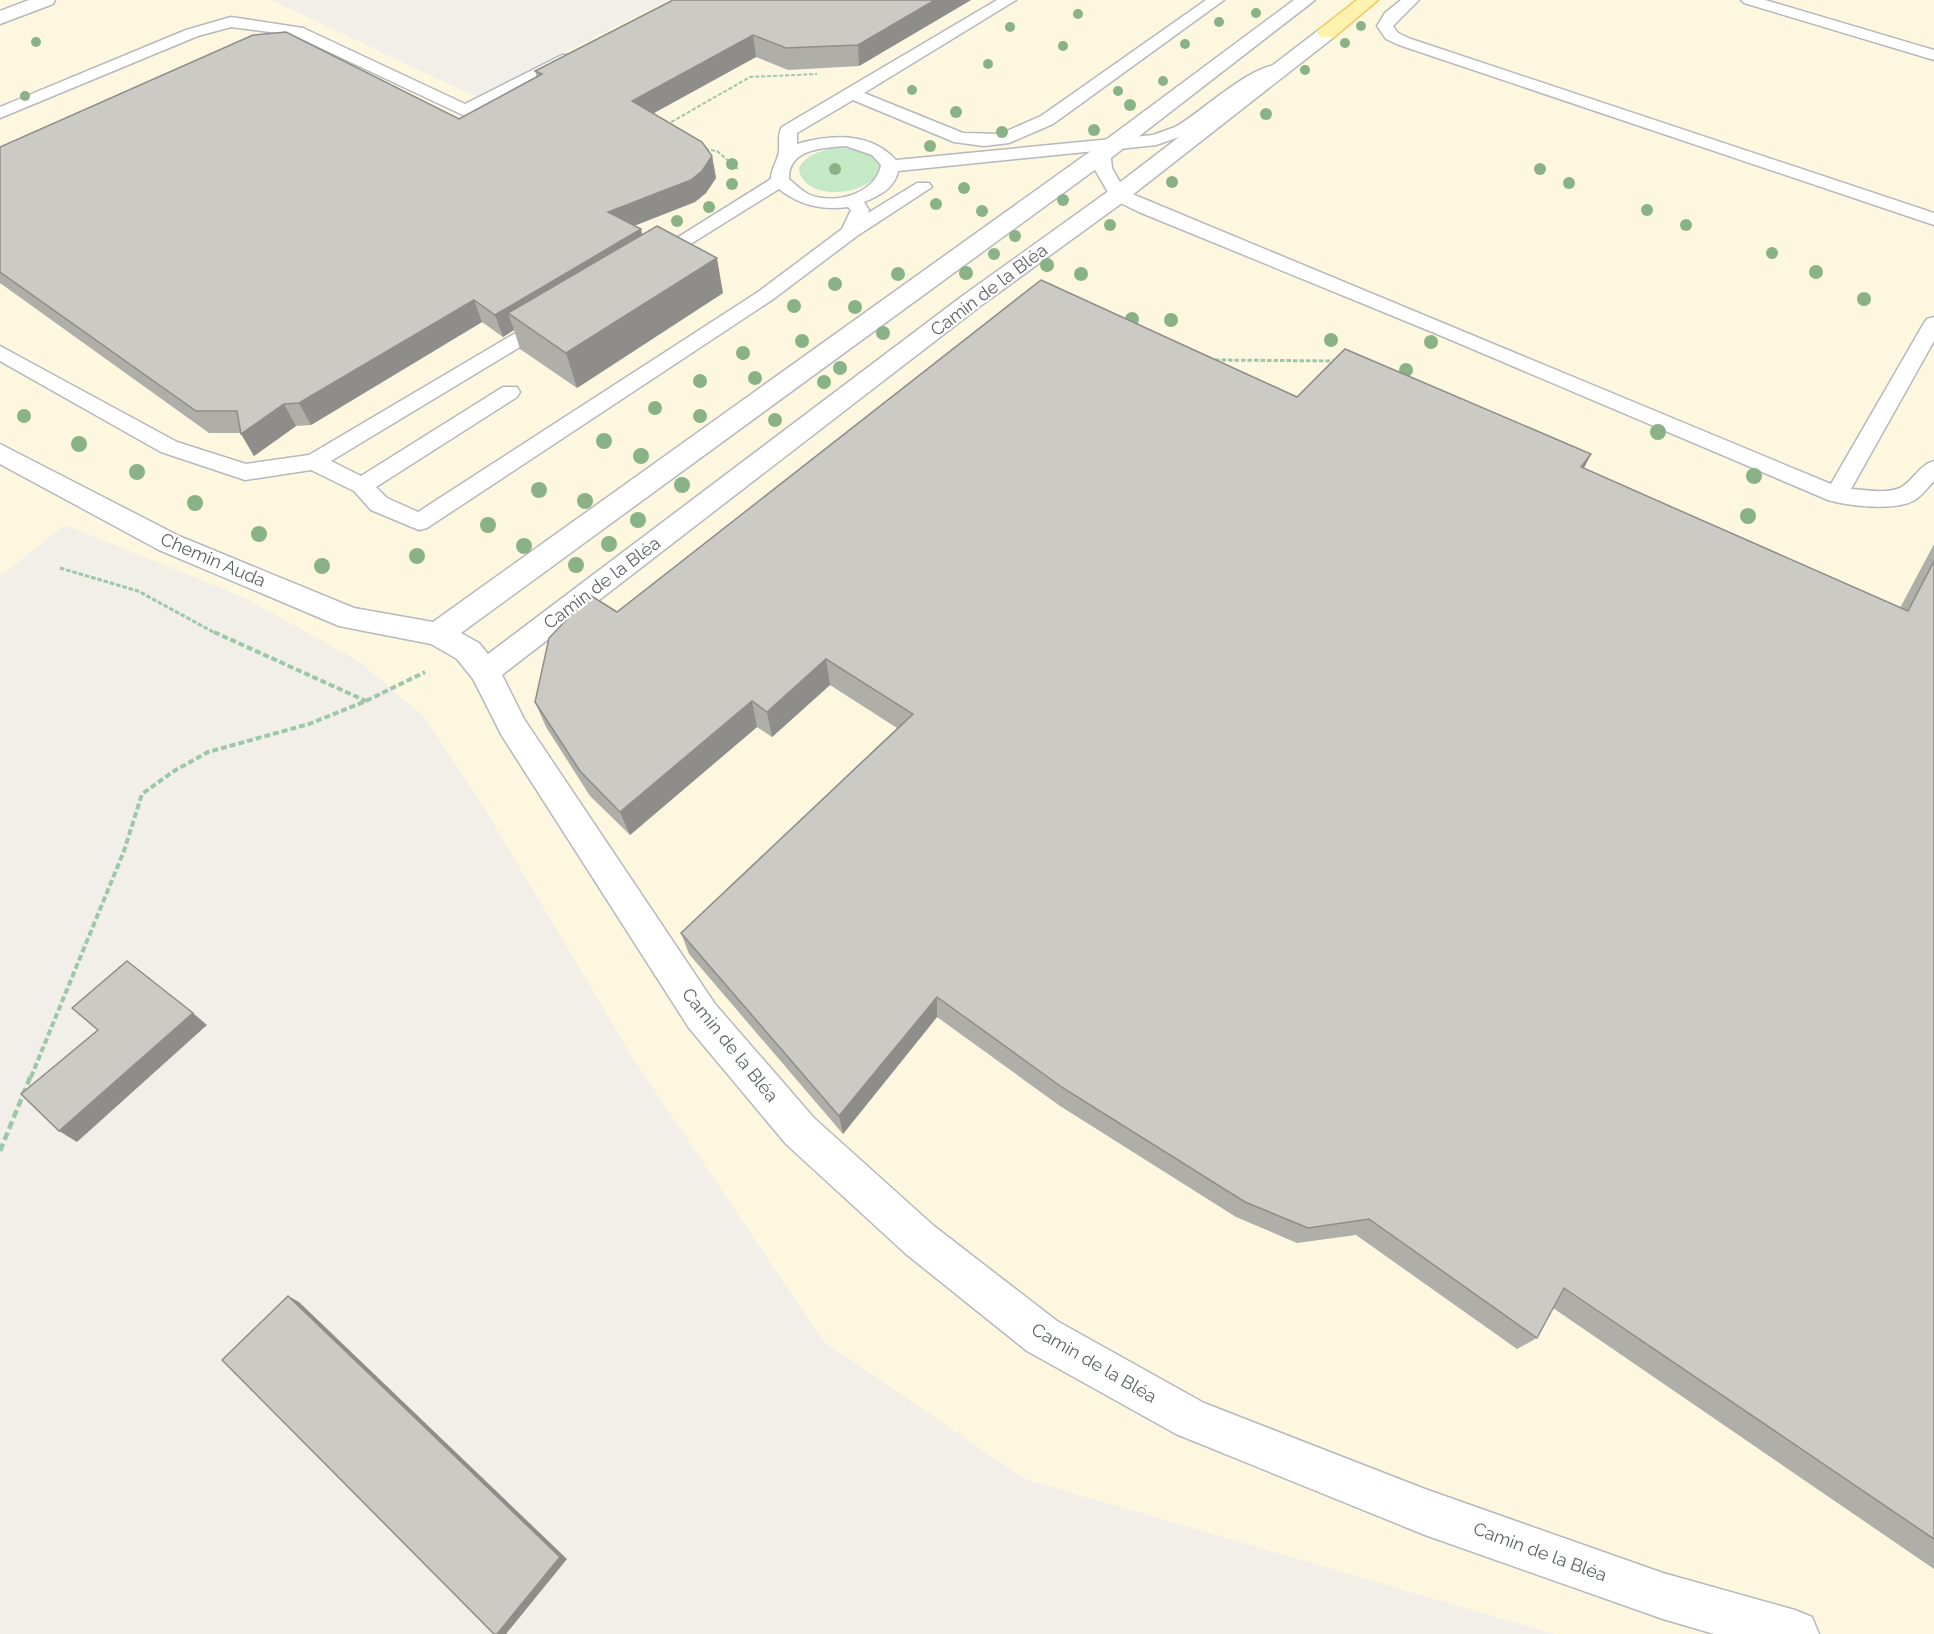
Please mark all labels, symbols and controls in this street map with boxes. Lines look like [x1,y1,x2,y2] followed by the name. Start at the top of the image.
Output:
[926,239,1051,340] street label: Camin de la Bléa
[158,528,269,591] street label: Chemin Auda
[539,532,664,633] street label: Camin de la Bléa
[678,983,783,1106] street label: Camin de la Bléa
[1028,1318,1160,1407] street label: Camin de la Bléa
[1471,1518,1610,1585] street label: Camin de la Bléa

